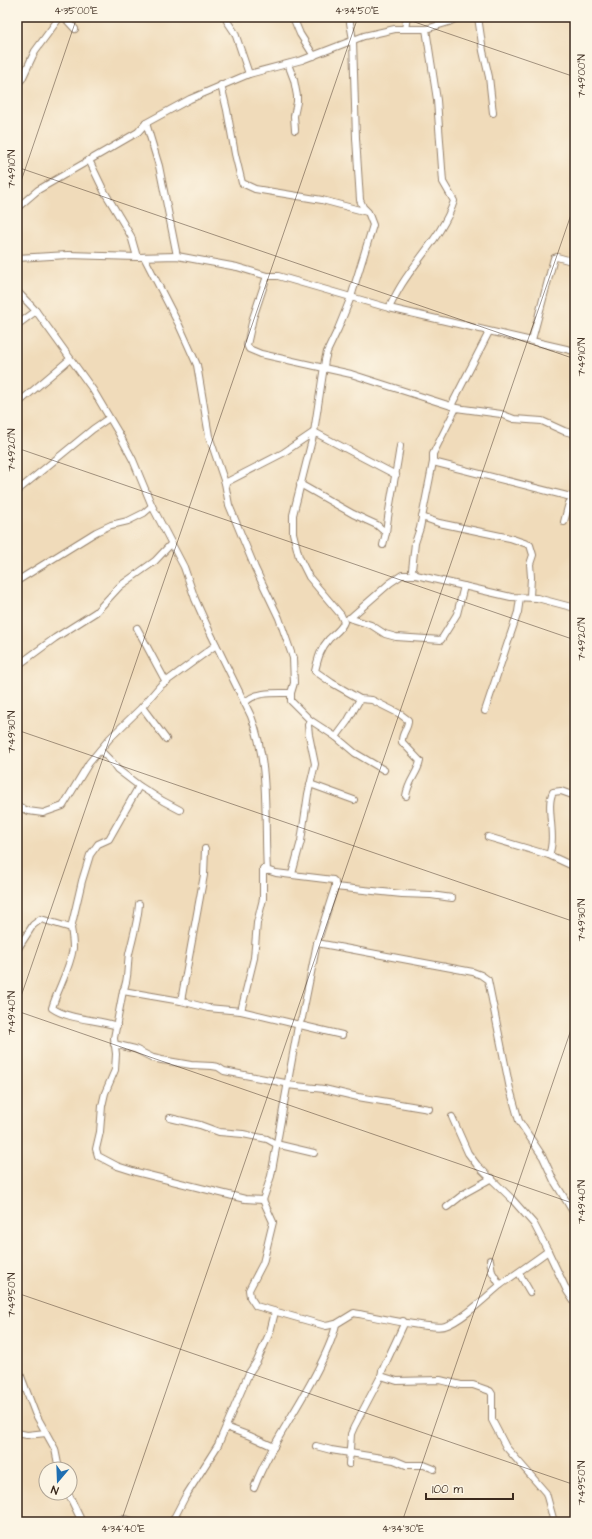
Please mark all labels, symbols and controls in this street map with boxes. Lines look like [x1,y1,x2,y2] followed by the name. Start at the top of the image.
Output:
[54,4,98,18] text: 4°35'00"E
[335,4,379,18] text: 4°34'50"E
[575,54,589,98] text: 7°49'00"N
[5,150,19,188] text: 7°49'10"N
[575,338,589,376] text: 7°49'10"N
[5,428,19,472] text: 7°49'20"N
[575,617,589,661] text: 7°49'20"N
[5,711,19,753] text: 7°49'30"N
[575,899,589,941] text: 7°49'30"N
[5,991,19,1035] text: 7°49'40"N
[575,1180,589,1224] text: 7°49'40"N
[5,1273,19,1317] text: 7°49'50"N
[38,1461,78,1501] north arrow
[575,1461,589,1505] text: 7°49'50"N
[426,1475,513,1501] scale bar
[432,1481,463,1498] text: 100 m
[49,1482,61,1498] text: N
[101,1522,145,1536] text: 4°34'40"E
[382,1522,424,1536] text: 4°34'30"E

